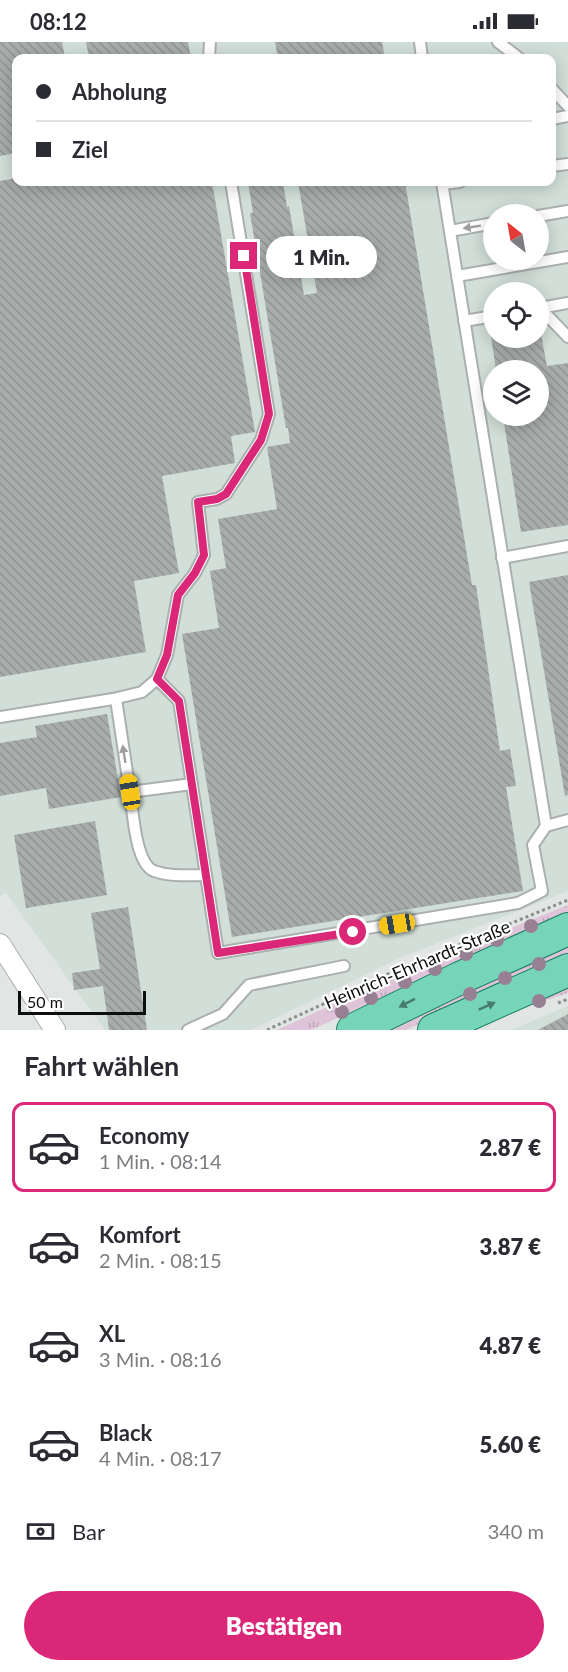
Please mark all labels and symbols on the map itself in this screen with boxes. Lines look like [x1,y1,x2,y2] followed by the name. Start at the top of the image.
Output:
[483,204,549,270] north arrow
[462,223,481,232] one-way arrow
[265,235,376,277] callout: 1 Min.
[230,242,257,269] route end
[120,744,129,763] one-way arrow
[118,773,142,811] car
[378,912,416,936] car
[321,915,513,1013] street label: Heinrich-Ehrhardt-Straße
[339,918,366,945] route start
[18,988,146,1016] scale bar
[398,998,415,1008] one-way arrow
[479,1001,497,1011] one-way arrow

